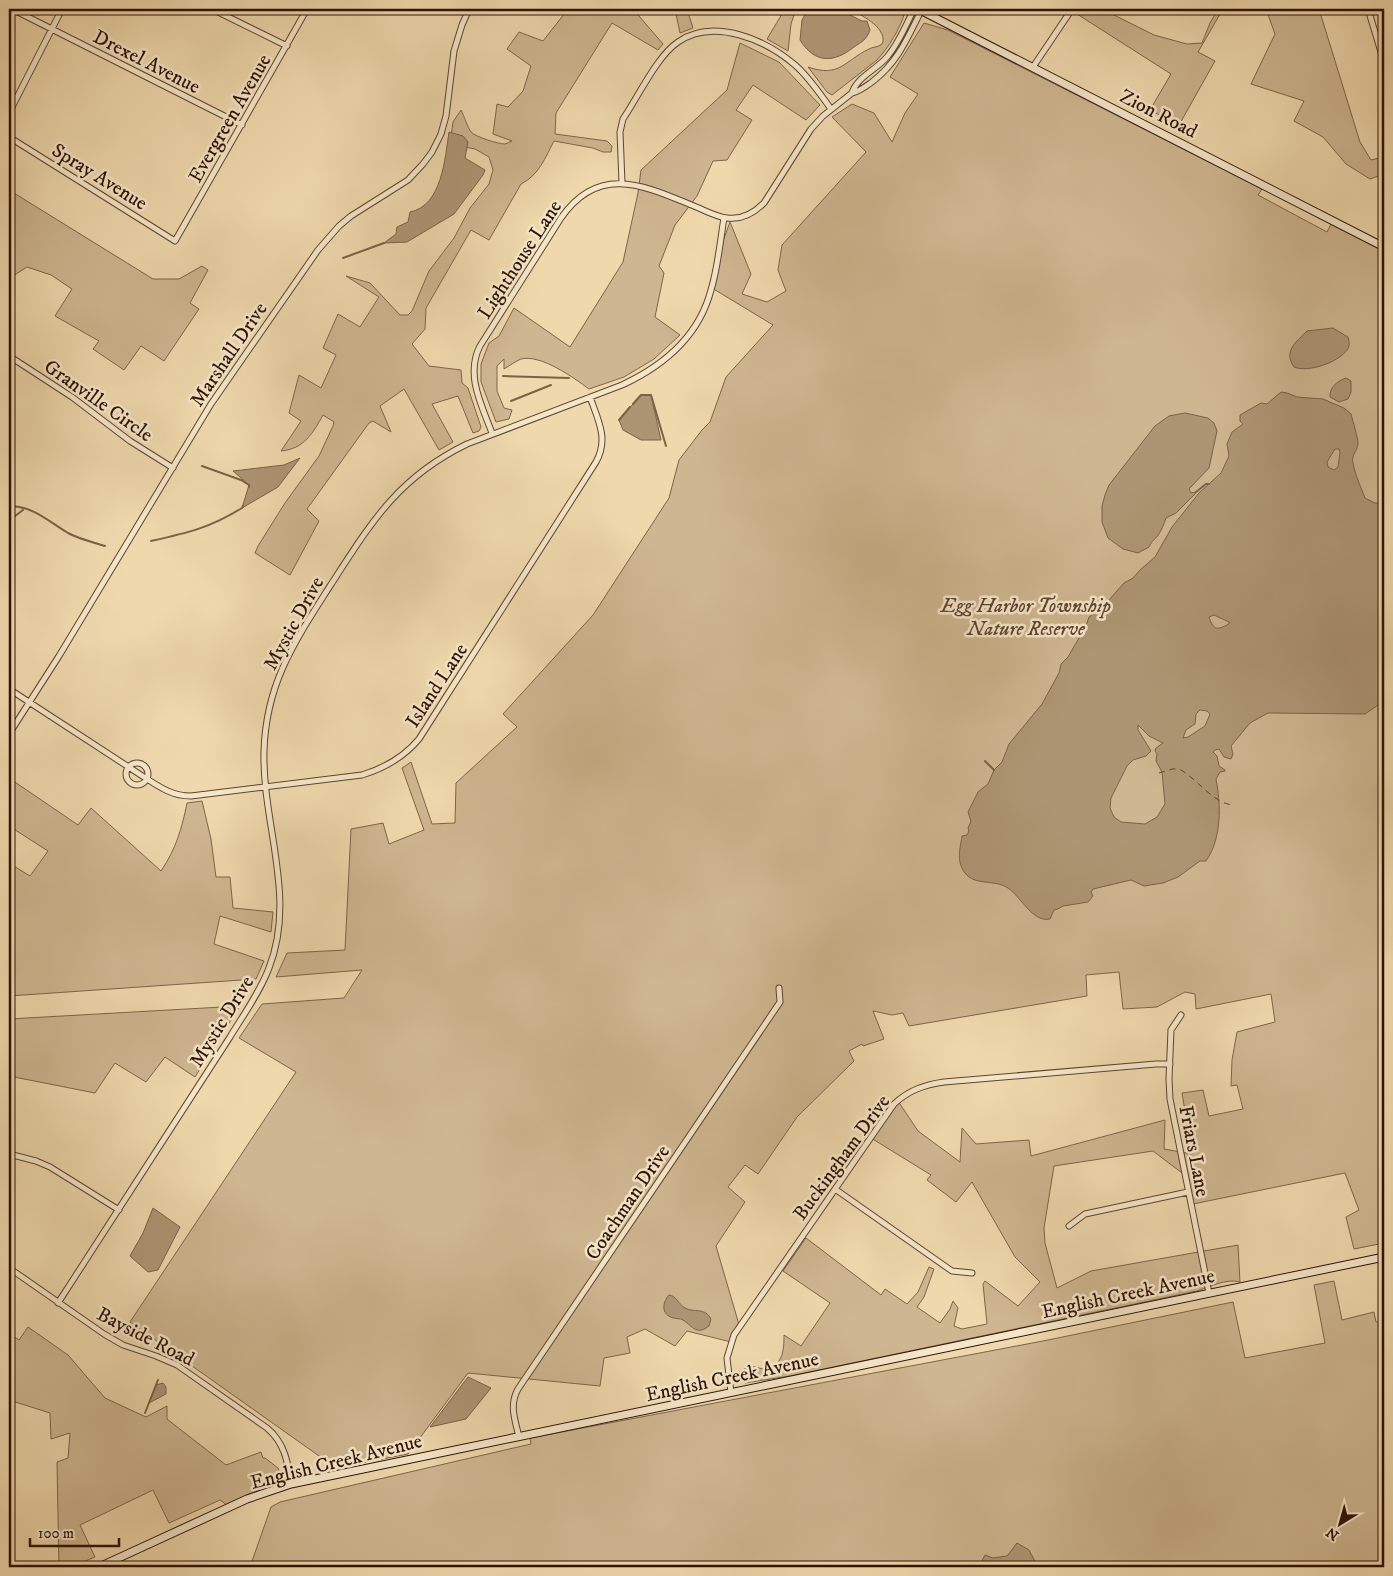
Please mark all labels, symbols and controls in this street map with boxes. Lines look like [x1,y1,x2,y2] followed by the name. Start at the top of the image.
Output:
[89,25,204,100] street label: Drexel Avenue
[183,50,277,188] street label: Evergreen Avenue
[1115,84,1201,145] street label: Zion Road
[47,138,152,216] street label: Spray Avenue
[473,196,568,324] street label: Lighthouse Lane
[185,298,273,412] street label: Marshall Drive
[39,354,157,448] street label: Granville Circle
[258,573,330,675] street label: Mystic Drive
[940,594,1111,642] park label: Egg Harbor Township Nature Reserve
[401,639,474,733] street label: Island Lane
[184,971,260,1072] street label: Mystic Drive
[788,1090,896,1226] street label: Buckingham Drive
[1172,1104,1215,1199] street label: Friars Lane
[581,1141,676,1265] street label: Coachman Drive
[1040,1264,1217,1325] street label: English Creek Avenue
[92,1302,198,1373] street label: Bayside Road
[644,1347,821,1408] street label: English Creek Avenue
[248,1429,425,1496] street label: English Creek Avenue
[1316,1498,1366,1548] north arrow
[30,1516,119,1548] scale bar
[1322,1523,1343,1544] text: N
[38,1524,74,1543] text: 100 m

